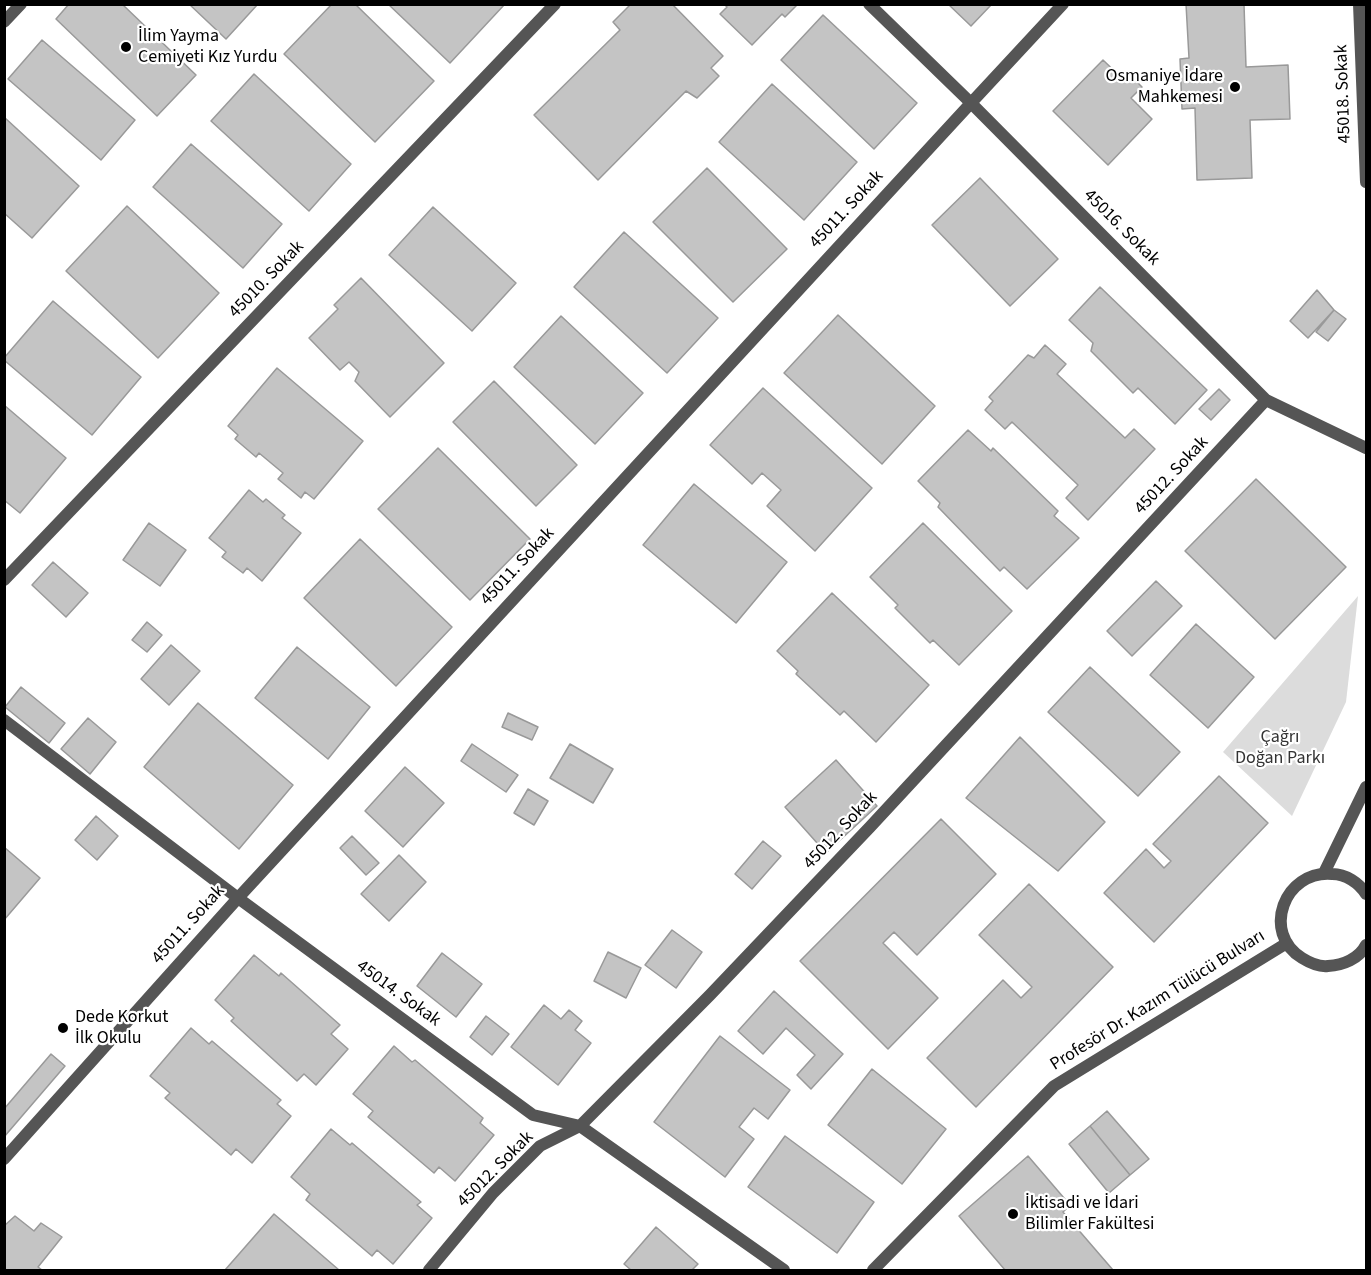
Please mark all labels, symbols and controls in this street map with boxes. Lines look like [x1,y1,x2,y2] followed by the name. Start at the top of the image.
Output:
[138,26,277,68] place label: İlim Yayma Cemiyeti Kız Yurdu
[119,40,133,54] marker: İlim Yayma Cemiyeti Kız Yurdu
[1331,44,1357,144] street label: 45018. Sokak
[1106,66,1223,109] place label: Osmaniye İdare Mahkemesi
[1228,80,1242,94] marker: Osmaniye İdare Mahkemesi
[805,166,889,254] street label: 45011. Sokak
[1078,185,1164,271] street label: 45016. Sokak
[225,237,309,323] street label: 45010. Sokak
[1130,432,1214,520] street label: 45012. Sokak
[476,523,560,611] street label: 45011. Sokak
[1235,727,1325,770] park label: Çağrı Doğan Parkı
[799,787,883,875] street label: 45012. Sokak
[148,881,230,969] street label: 45011. Sokak
[1047,926,1269,1076] street label: Profesör Dr. Kazım Tülücü Bulvarı
[352,956,444,1032] street label: 45014. Sokak
[75,1007,168,1050] place label: Dede Korkut İlk Okulu
[56,1021,70,1035] marker: Dede Korkut İlk Okulu
[453,1127,539,1213] street label: 45012. Sokak
[1025,1193,1154,1236] place label: İktisadi ve İdari Bilimler Fakültesi
[1006,1207,1020,1221] marker: İktisadi ve İdari Bilimler Fakültesi

